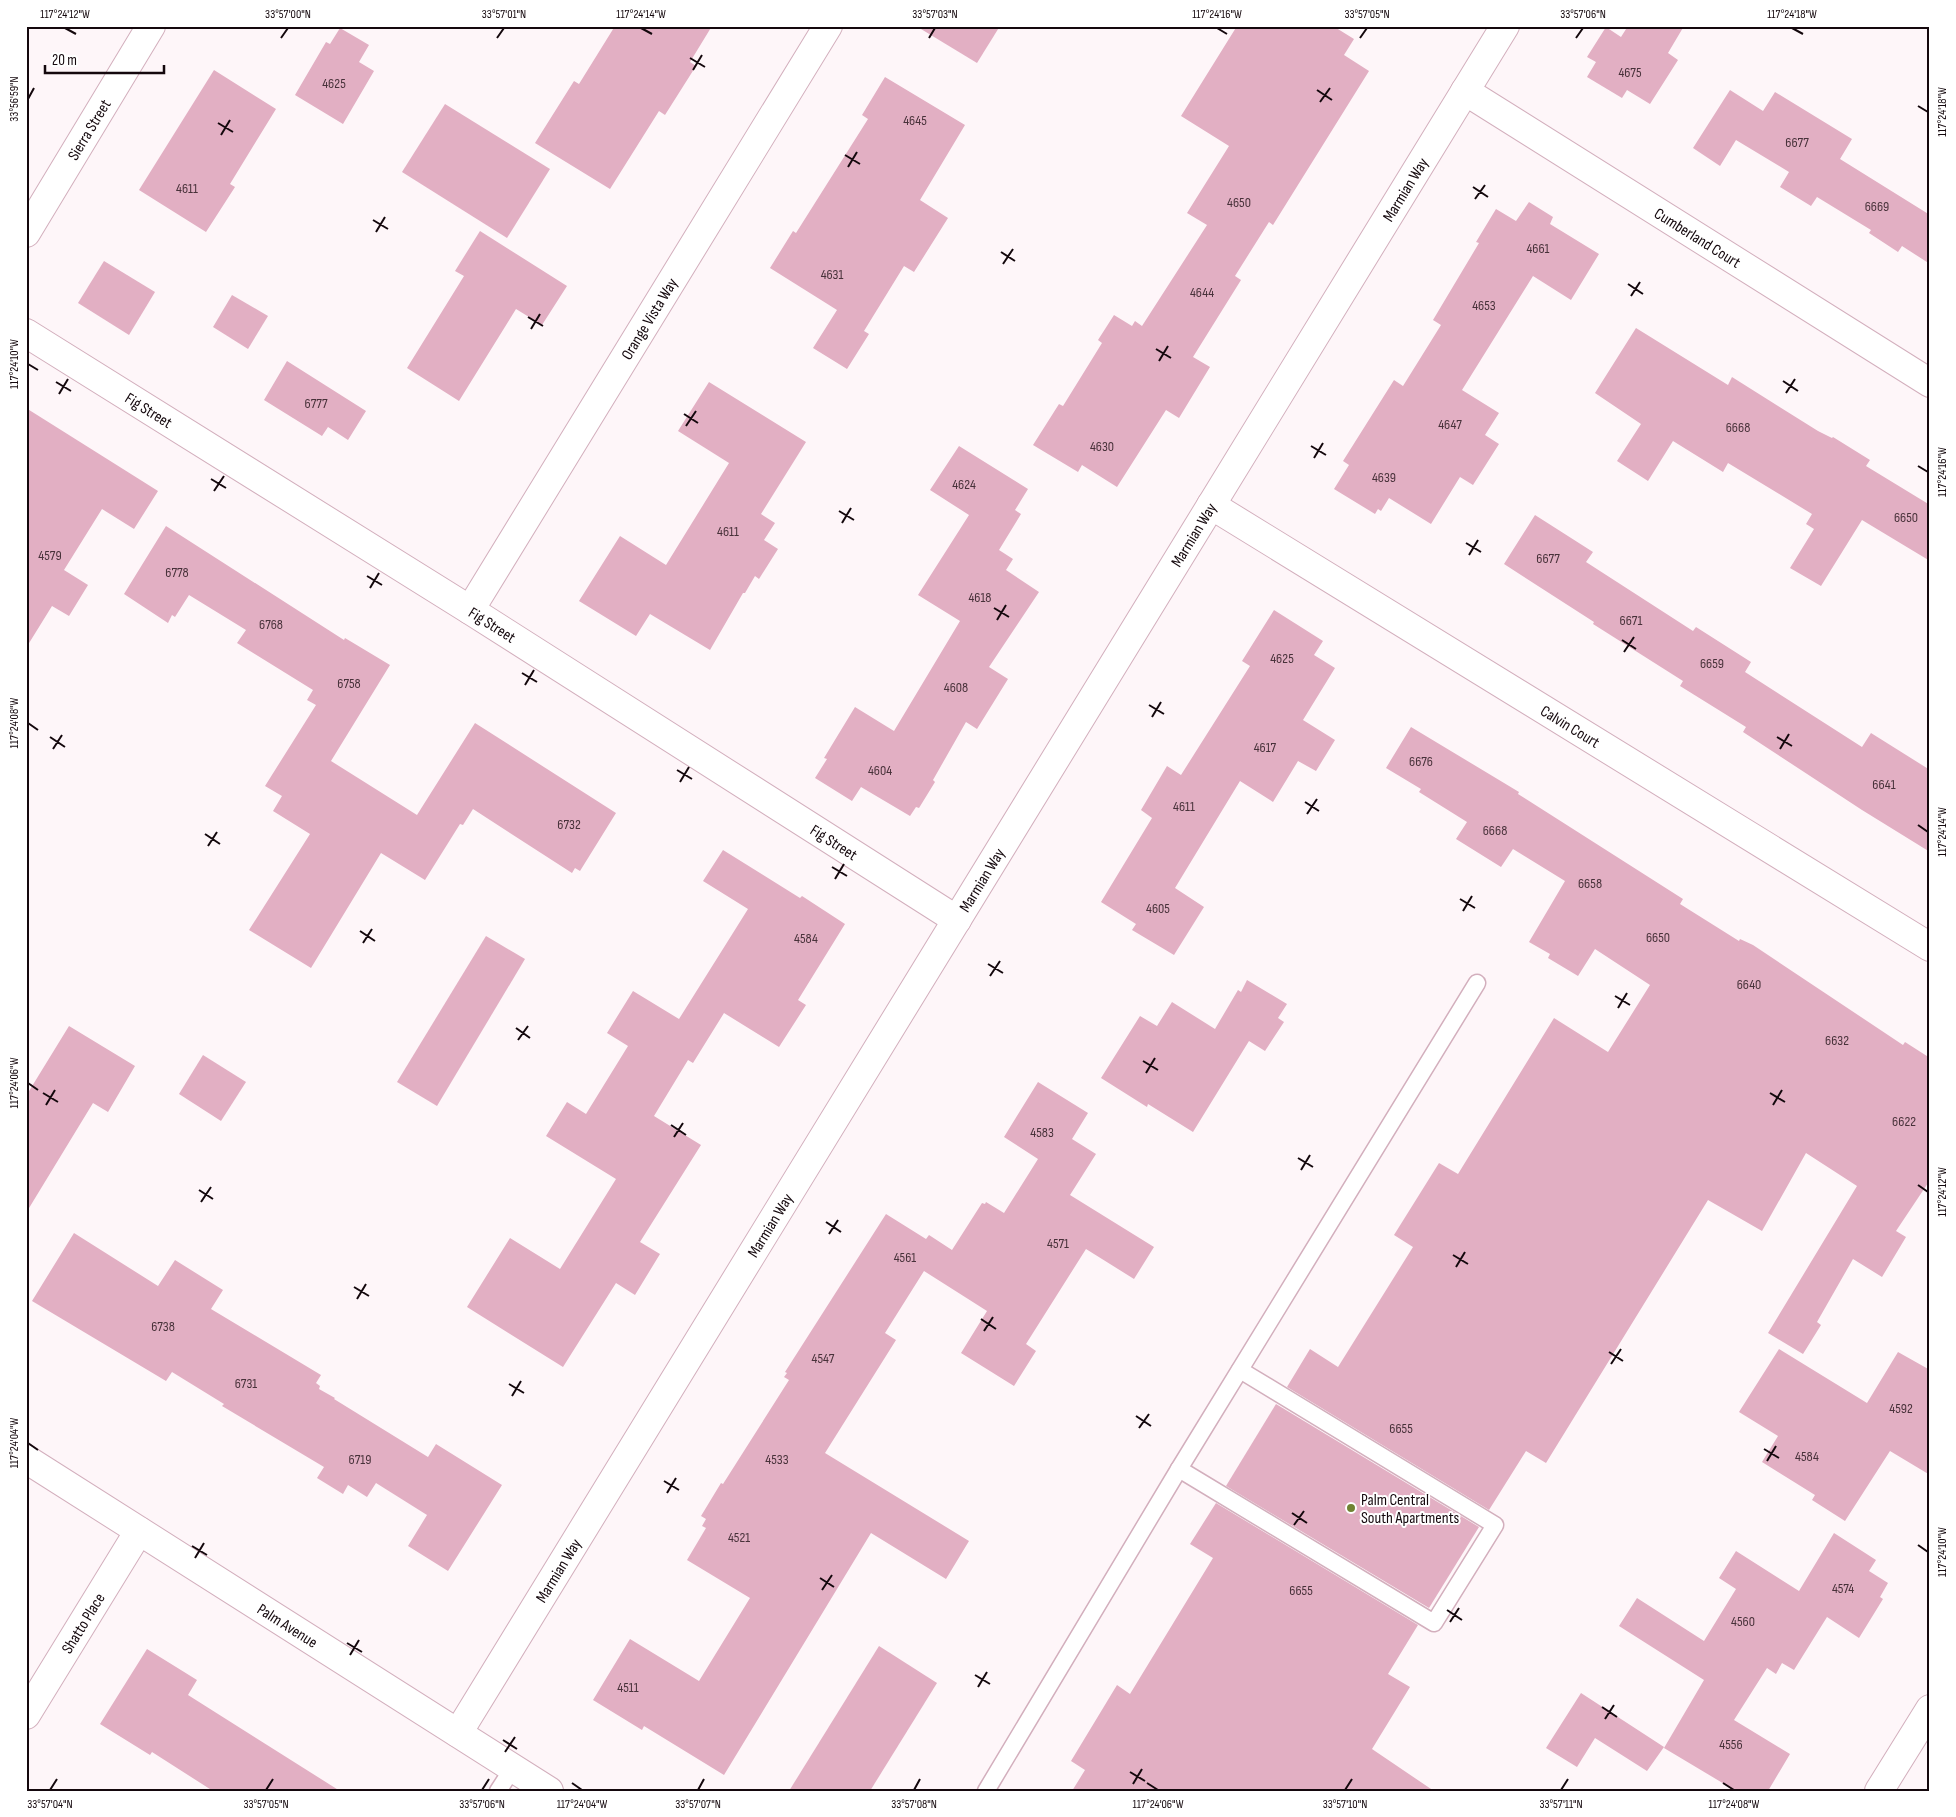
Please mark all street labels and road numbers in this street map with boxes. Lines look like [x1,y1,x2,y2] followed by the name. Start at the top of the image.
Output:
[64,96,116,164] street label: Sierra Street
[1379,155,1433,225] street label: Marmian Way
[1650,204,1744,273] street label: Cumberland Court
[618,275,682,364] street label: Orange Vista Way
[121,389,175,433] street label: Fig Street
[1168,500,1221,571] street label: Marmian Way
[465,604,519,648] street label: Fig Street
[1537,702,1603,753] street label: Calvin Court
[806,821,861,865] street label: Fig Street
[956,845,1009,916] street label: Marmian Way
[744,1190,798,1261] street label: Marmian Way
[532,1536,586,1606] street label: Marmian Way
[58,1590,110,1657] street label: Shatto Place
[253,1600,321,1653] street label: Palm Avenue

